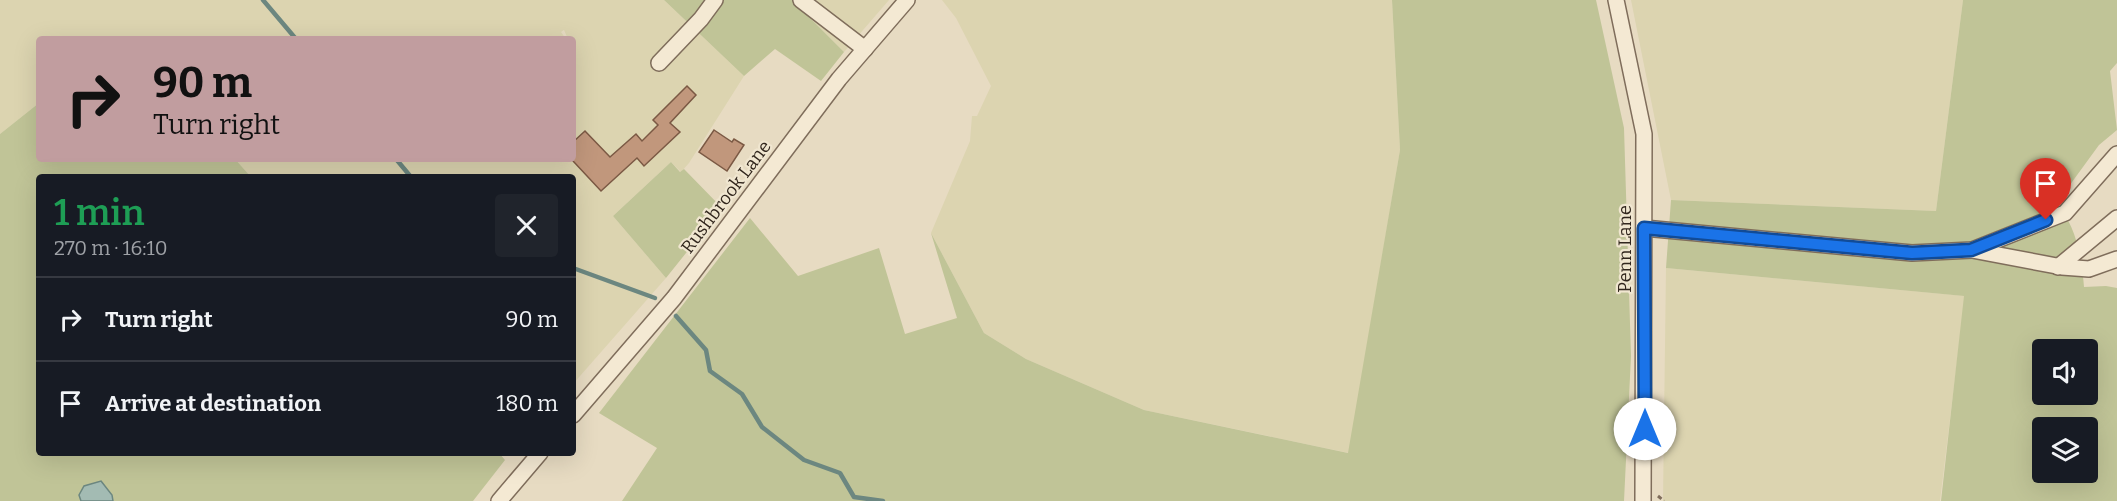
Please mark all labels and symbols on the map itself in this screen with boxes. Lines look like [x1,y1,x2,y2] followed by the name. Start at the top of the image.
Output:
[676,136,776,258] street label: Rushbrook Lane
[2020,158,2071,220] pin
[1614,205,1636,293] street label: Penn Lane
[1613,397,1677,461] position arrow

